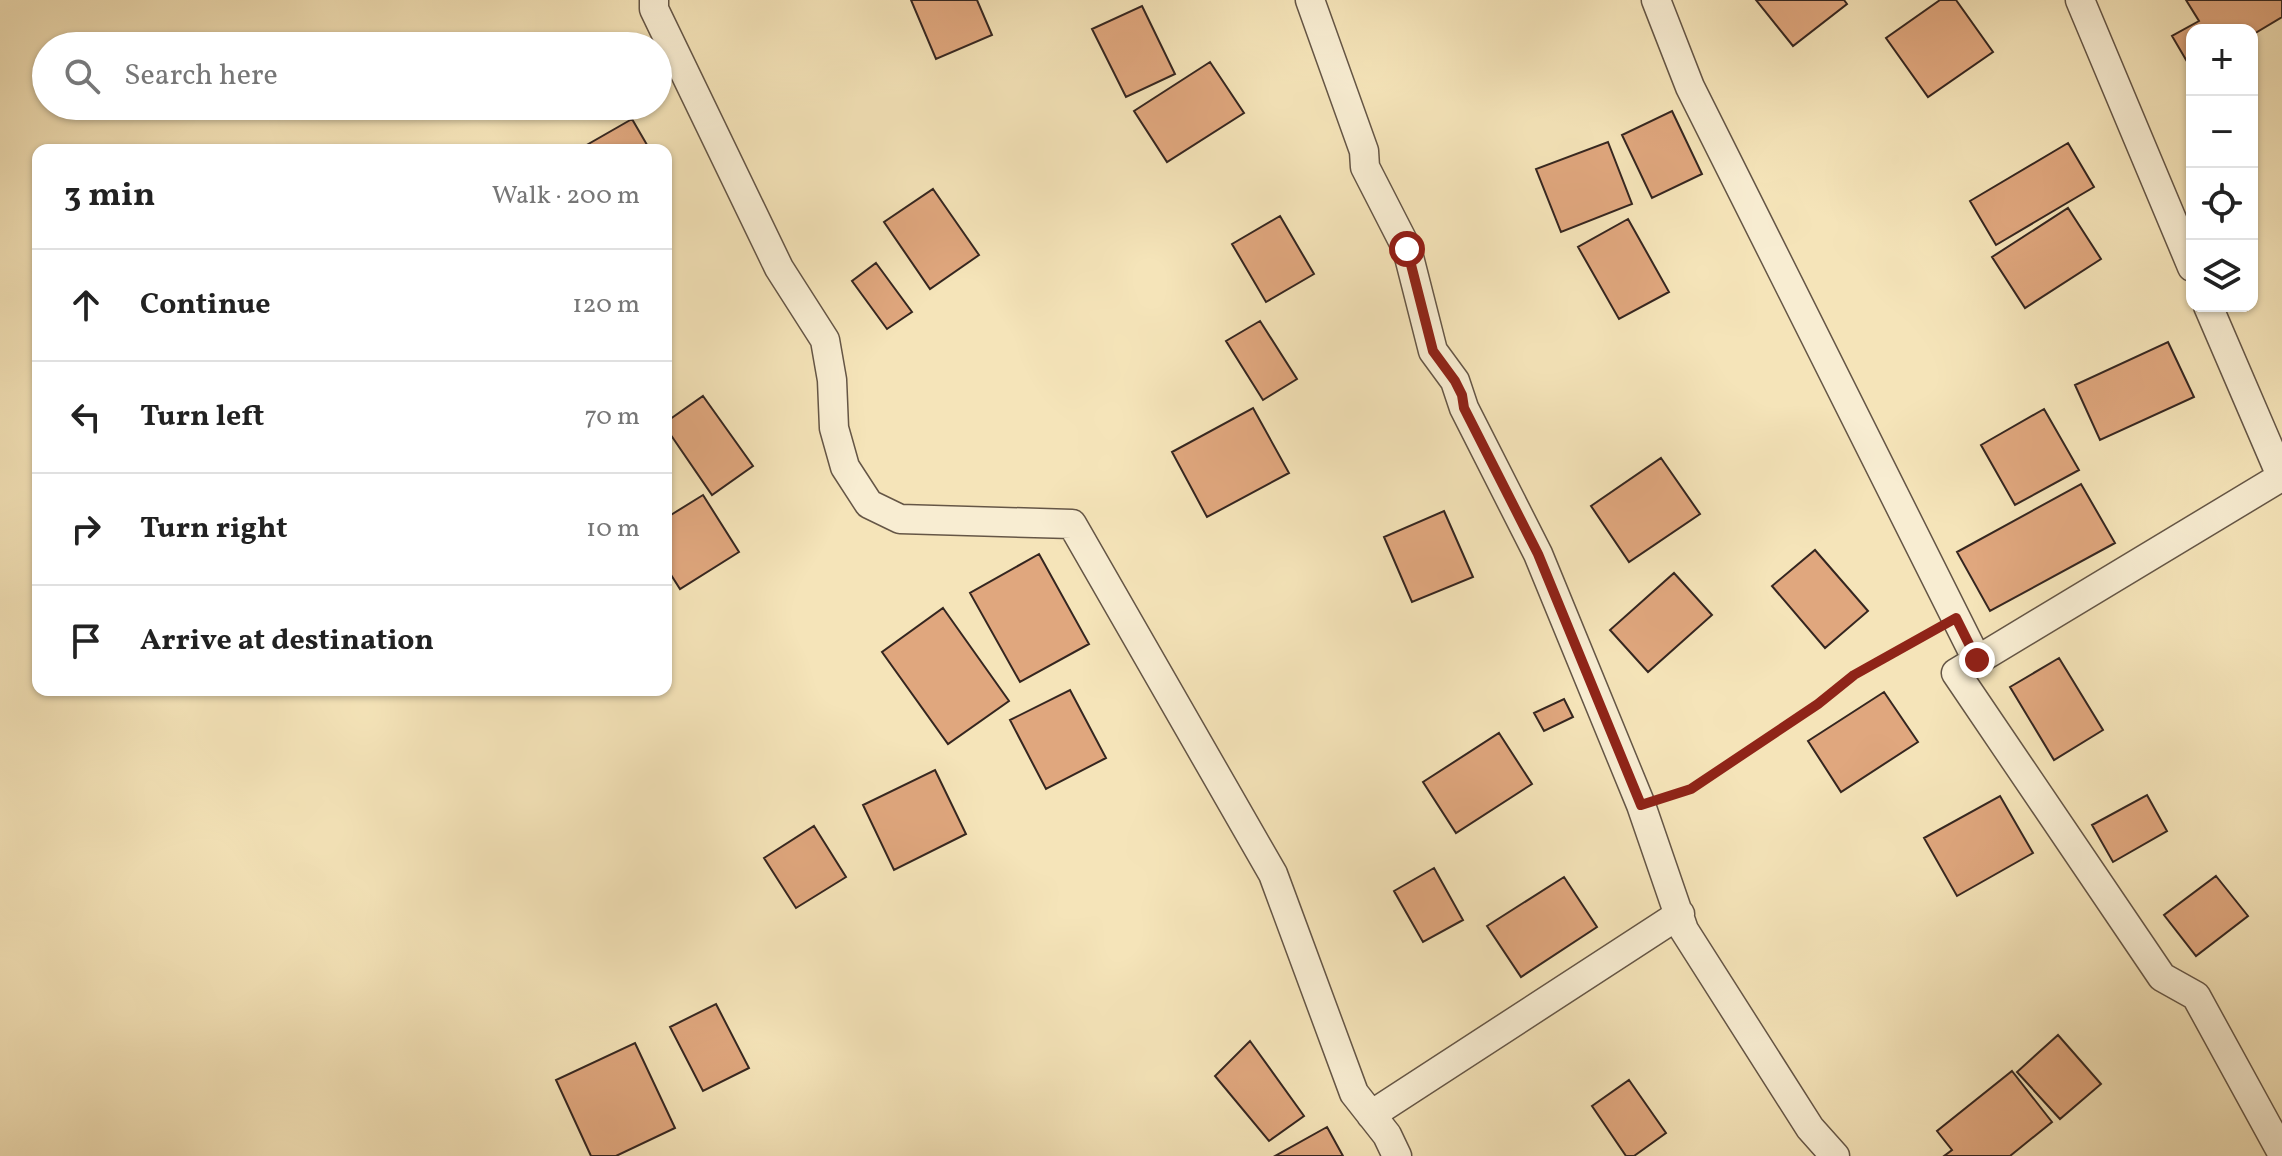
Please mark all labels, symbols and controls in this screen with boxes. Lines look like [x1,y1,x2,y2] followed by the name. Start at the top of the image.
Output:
[2186,24,2258,312] map controls
[2186,24,2258,96] button: +
[32,32,672,120] search box
[60,54,104,98] icon: search
[124,55,278,97] text: Search here
[2186,96,2258,168] button: −
[2186,168,2258,240] button: locate
[64,173,155,220] text: 3 min
[492,178,640,214] text: Walk · 200 m
[1389,231,1425,267] route start
[2186,240,2258,312] button: layers
[64,283,108,327] icon: ahead
[140,284,271,326] text: Continue
[572,287,640,323] text: 120 m
[64,395,108,439] icon: left
[140,396,264,438] text: Turn left
[585,399,640,435] text: 70 m
[64,507,108,551] icon: right
[140,508,288,550] text: Turn right
[586,511,640,547] text: 10 m
[64,619,108,663] icon: arrive
[140,620,434,662] text: Arrive at destination
[1959,642,1995,678] route end

